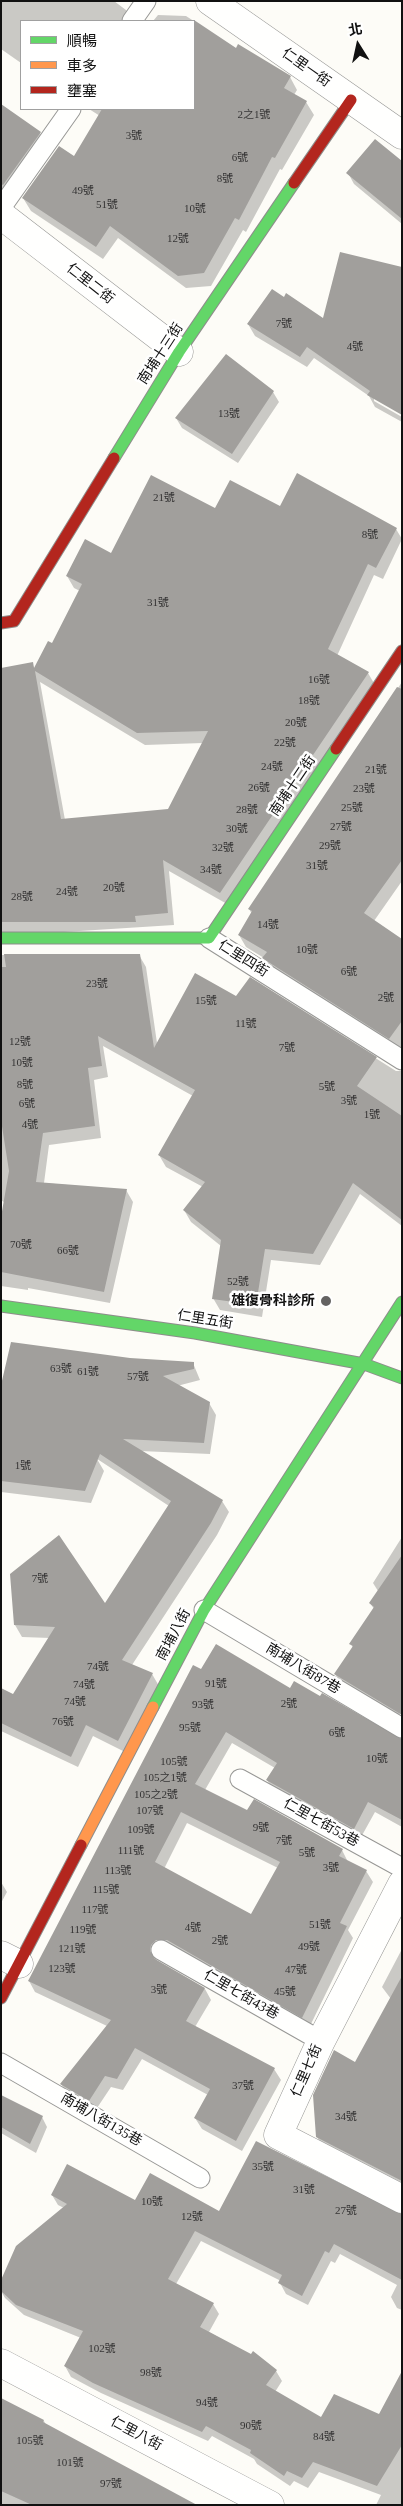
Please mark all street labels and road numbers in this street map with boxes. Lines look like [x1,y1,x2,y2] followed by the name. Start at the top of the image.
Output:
[278,45,334,91] street label: 仁里一街
[63,260,117,308] street label: 仁里二街
[135,320,187,388] street label: 南埔十三街
[266,752,320,820] street label: 南埔十二街
[215,937,271,981] street label: 仁里四街
[176,1307,234,1333] street label: 仁里五街
[153,1606,195,1664] street label: 南埔八街
[263,1640,343,1698] street label: 南埔八街87巷
[280,1795,362,1851] street label: 仁里七街53巷
[200,1967,282,2023] street label: 仁里七街43巷
[288,2042,326,2100] street label: 仁里七街
[57,2090,145,2150] street label: 南埔八街135巷
[107,2413,165,2455] street label: 仁里八街

